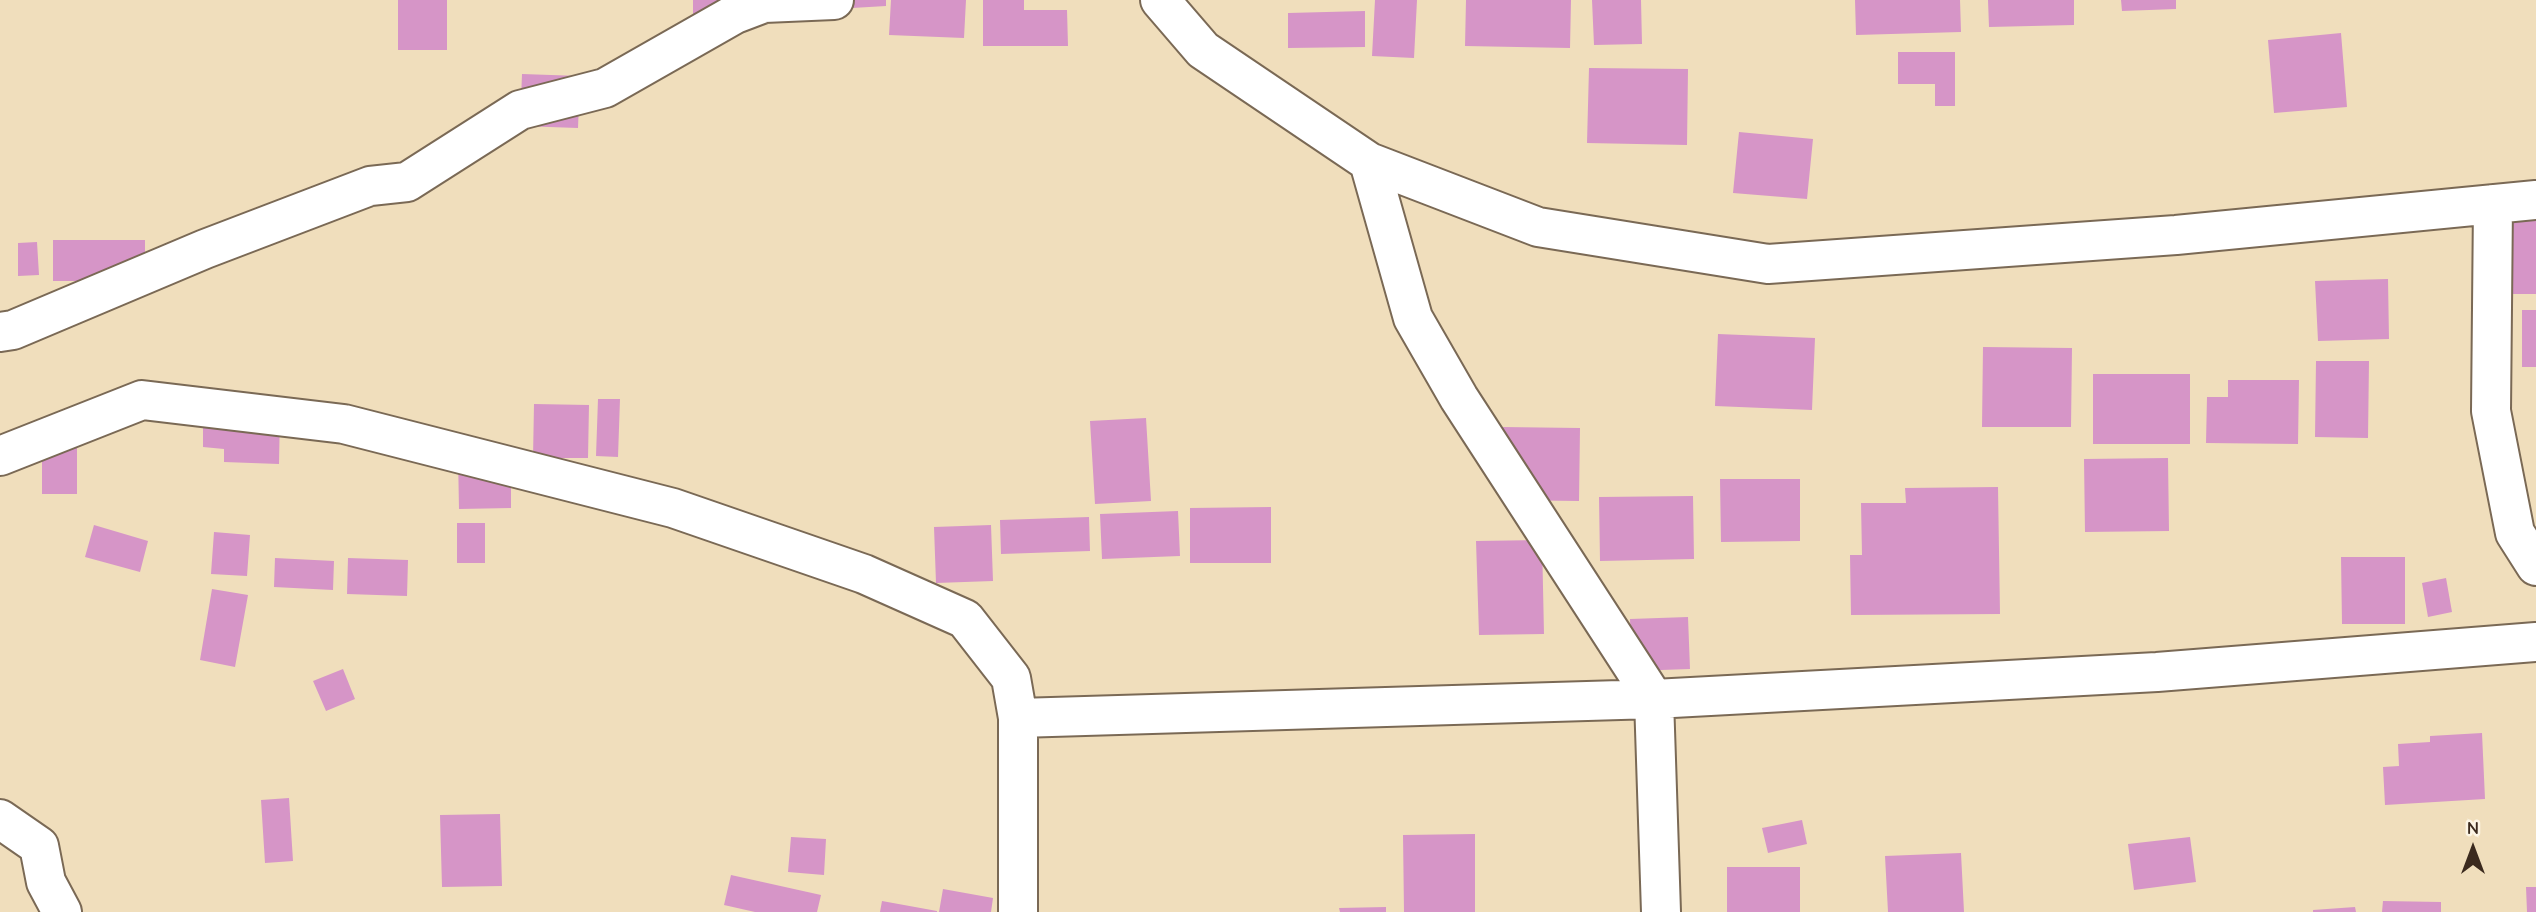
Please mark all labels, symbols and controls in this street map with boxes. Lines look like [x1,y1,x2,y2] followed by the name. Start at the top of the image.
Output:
[2438,814,2508,884] north arrow
[2467,817,2479,839] text: N

